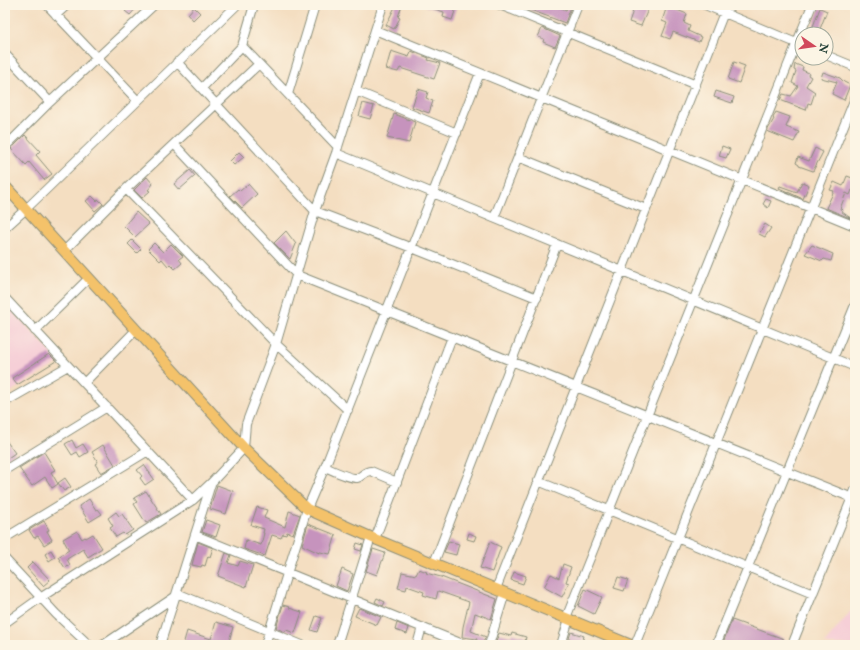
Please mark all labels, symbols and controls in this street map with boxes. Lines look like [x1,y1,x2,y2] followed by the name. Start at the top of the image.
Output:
[794,26,834,66] north arrow
[815,41,831,55] text: N

